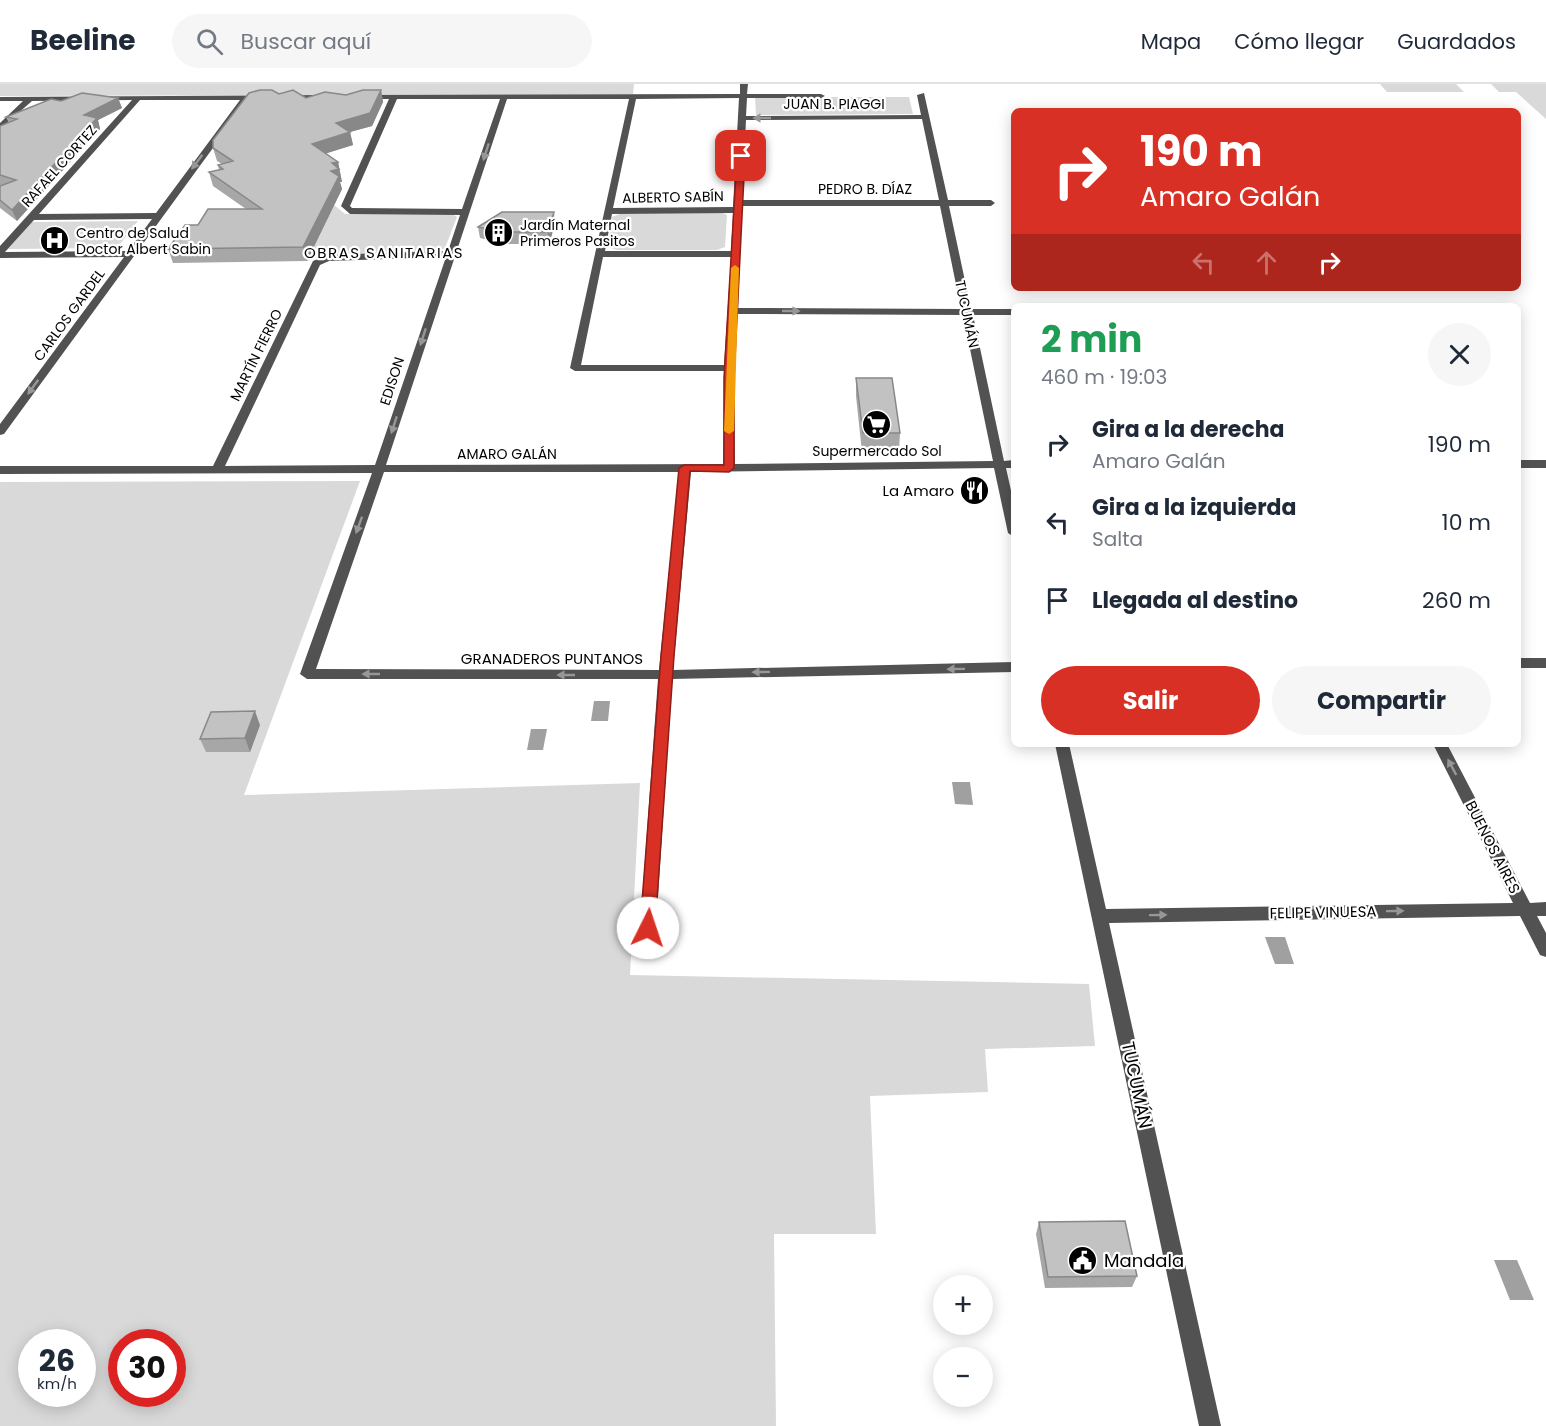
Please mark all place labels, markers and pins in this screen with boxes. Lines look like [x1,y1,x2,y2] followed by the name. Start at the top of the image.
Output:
[715,130,766,181] pin
[520,215,635,251] place label: Jardín Maternal Primeros Pasitos
[483,217,515,249] building icon: Jardín Maternal Primeros Pasitos
[76,223,211,259] place label: Centro de Salud Doctor Albert Sabin
[39,225,71,257] hospital icon: Centro de Salud Doctor Albert Sabin
[861,408,893,440] supermarket icon: Supermercado Sol
[812,441,942,461] place label: Supermercado Sol
[959,474,991,506] restaurant icon: La Amaro
[882,480,954,501] place label: La Amaro
[1067,1244,1099,1276] public building icon: Mandala
[1104,1248,1184,1273] place label: Mandala

